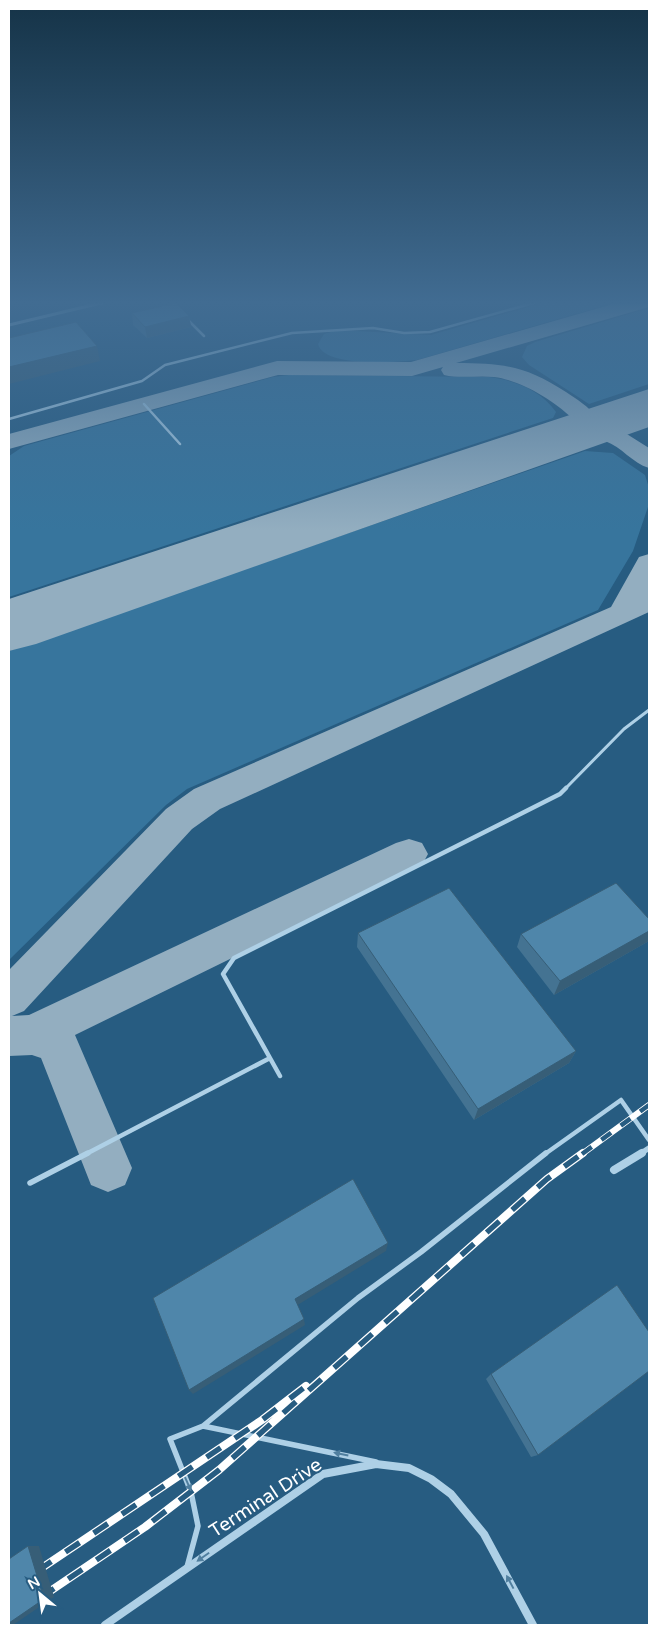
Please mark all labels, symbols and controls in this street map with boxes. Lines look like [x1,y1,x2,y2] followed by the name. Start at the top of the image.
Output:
[333,1450,348,1458] one-way arrow
[205,1453,326,1542] street label: Terminal Drive
[184,1477,192,1491] one-way arrow
[196,1552,210,1562] one-way arrow
[15,1569,65,1619] north arrow
[25,1573,43,1593] text: N
[505,1576,514,1589] one-way arrow

